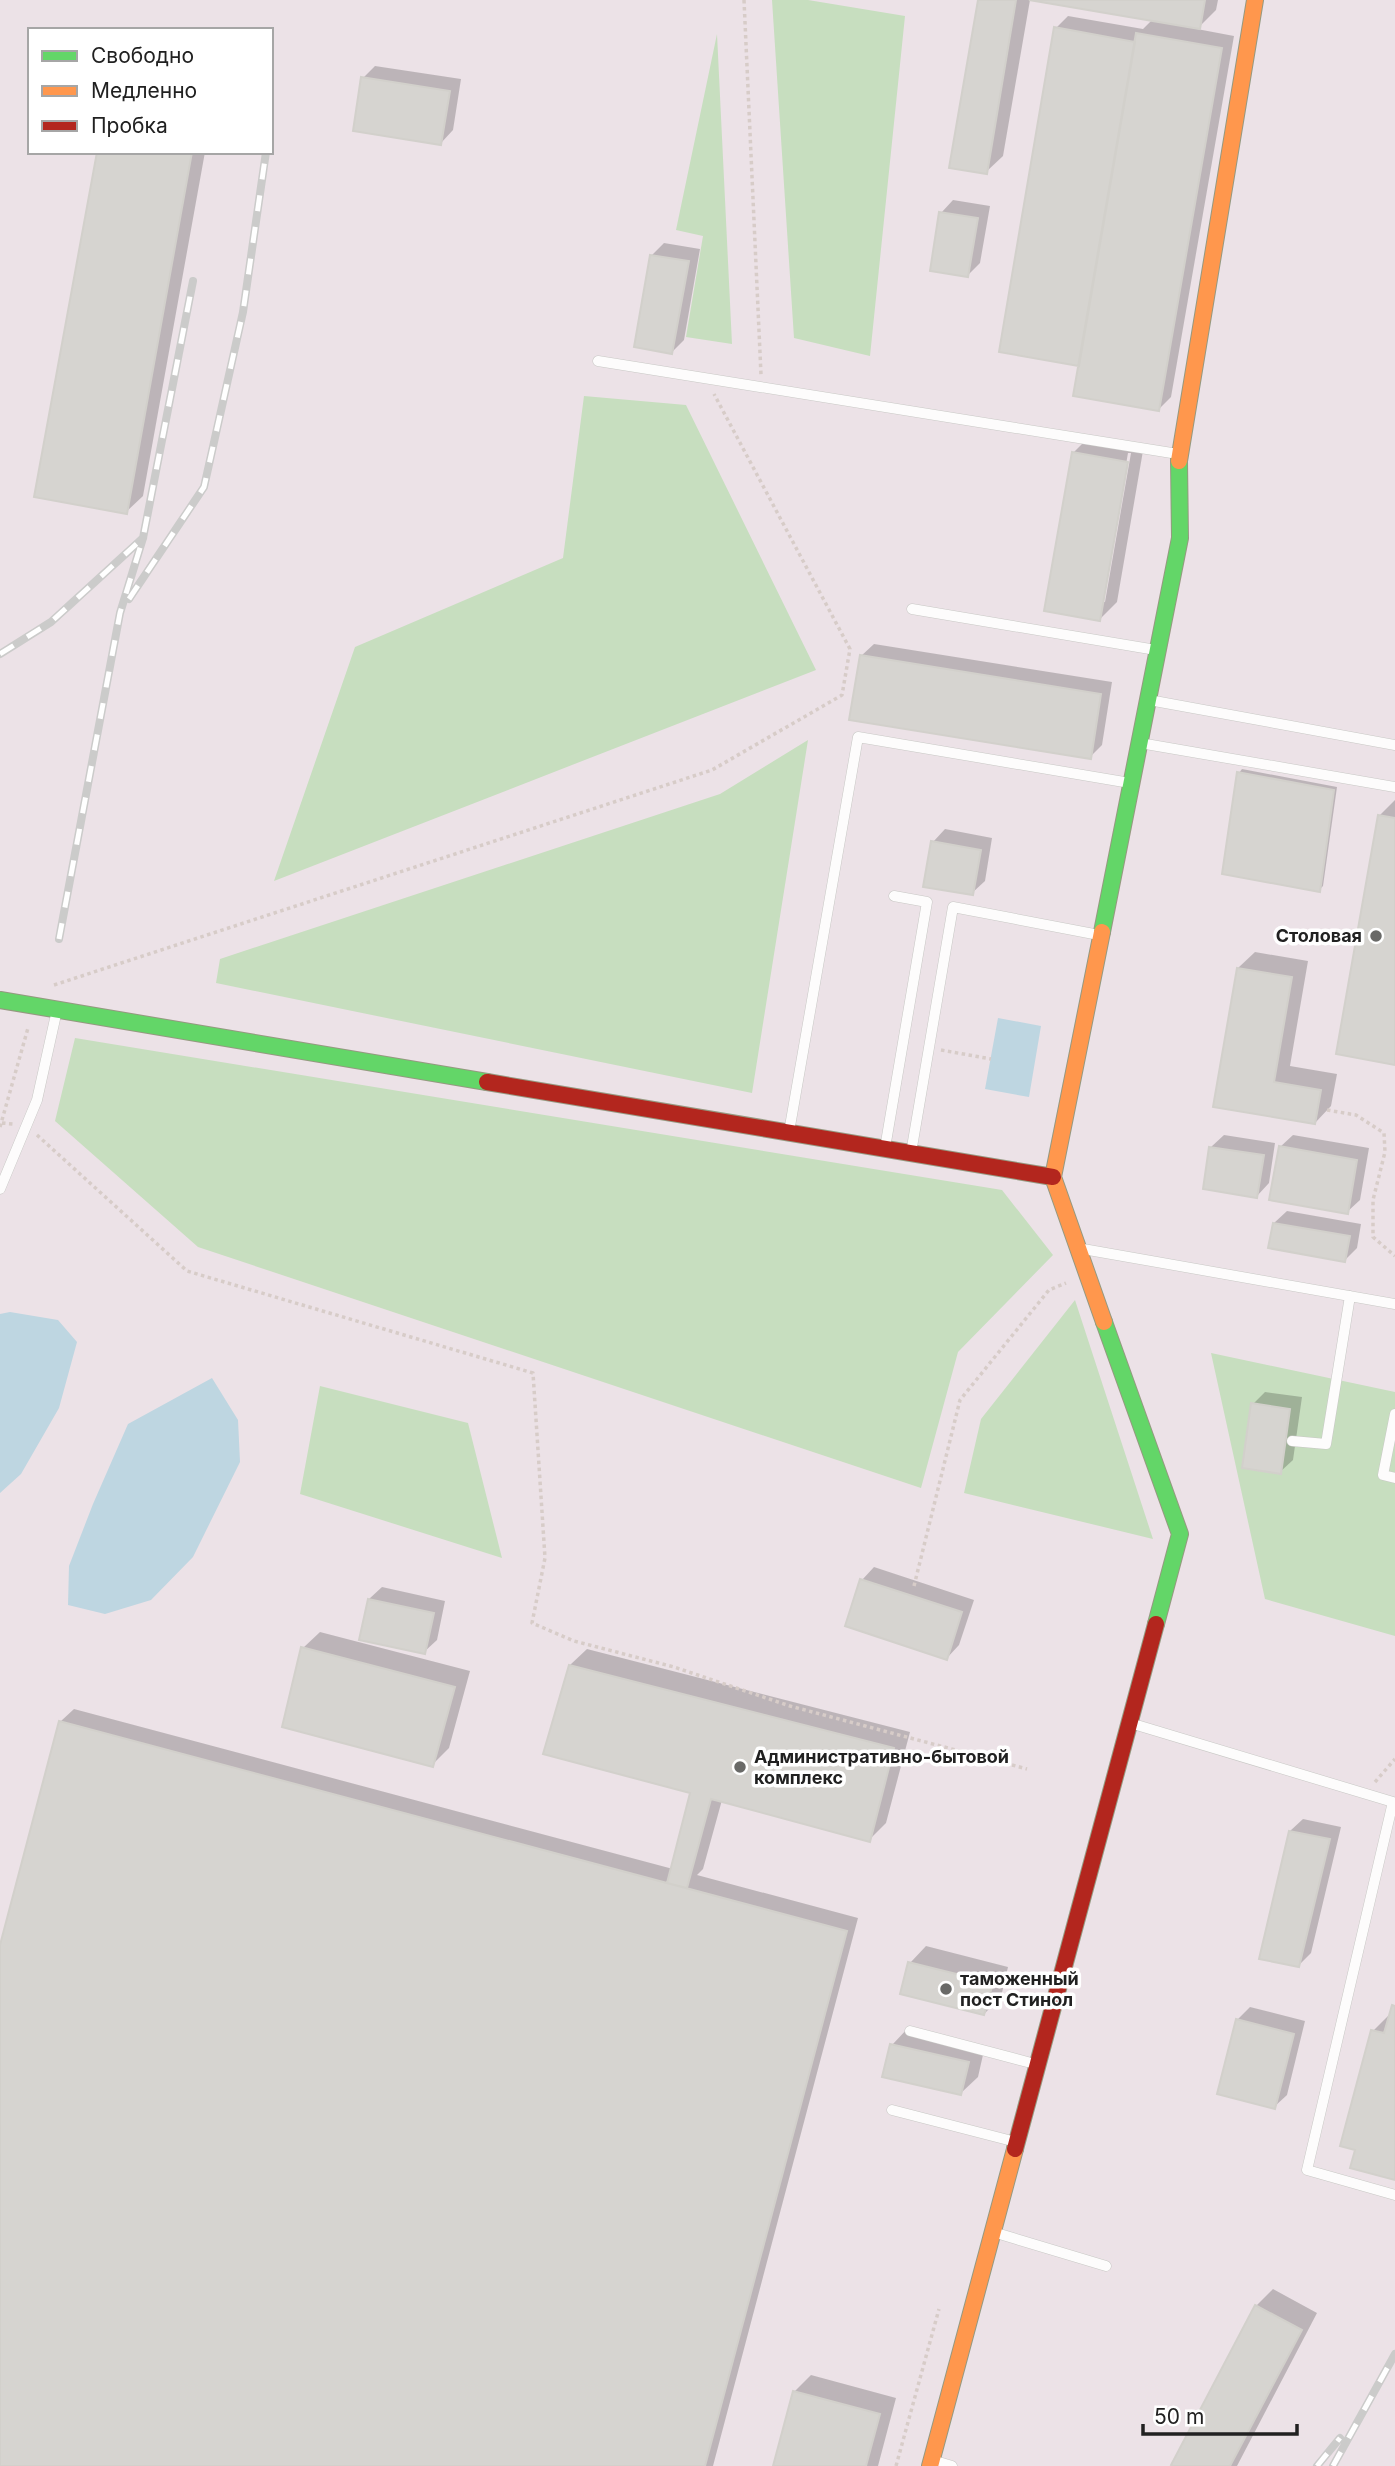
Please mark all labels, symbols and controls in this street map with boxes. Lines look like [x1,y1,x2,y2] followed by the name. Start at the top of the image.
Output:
[28,28,273,154] legend
[91,43,194,68] text: Свободно
[91,78,197,103] text: Медленно
[91,113,168,138] text: Пробка
[1276,925,1362,946] place label: Столовая
[1368,928,1384,944] marker: Столовая
[754,1746,1009,1788] place label: Административно-бытовой комплекс
[732,1759,748,1775] marker: Административно-бытовой комплекс
[960,1968,1079,2010] place label: таможенный пост Стинол
[938,1981,954,1997] marker: таможенный пост Стинол
[1143,2392,1297,2436] scale bar
[1154,2404,1204,2429] text: 50 m

